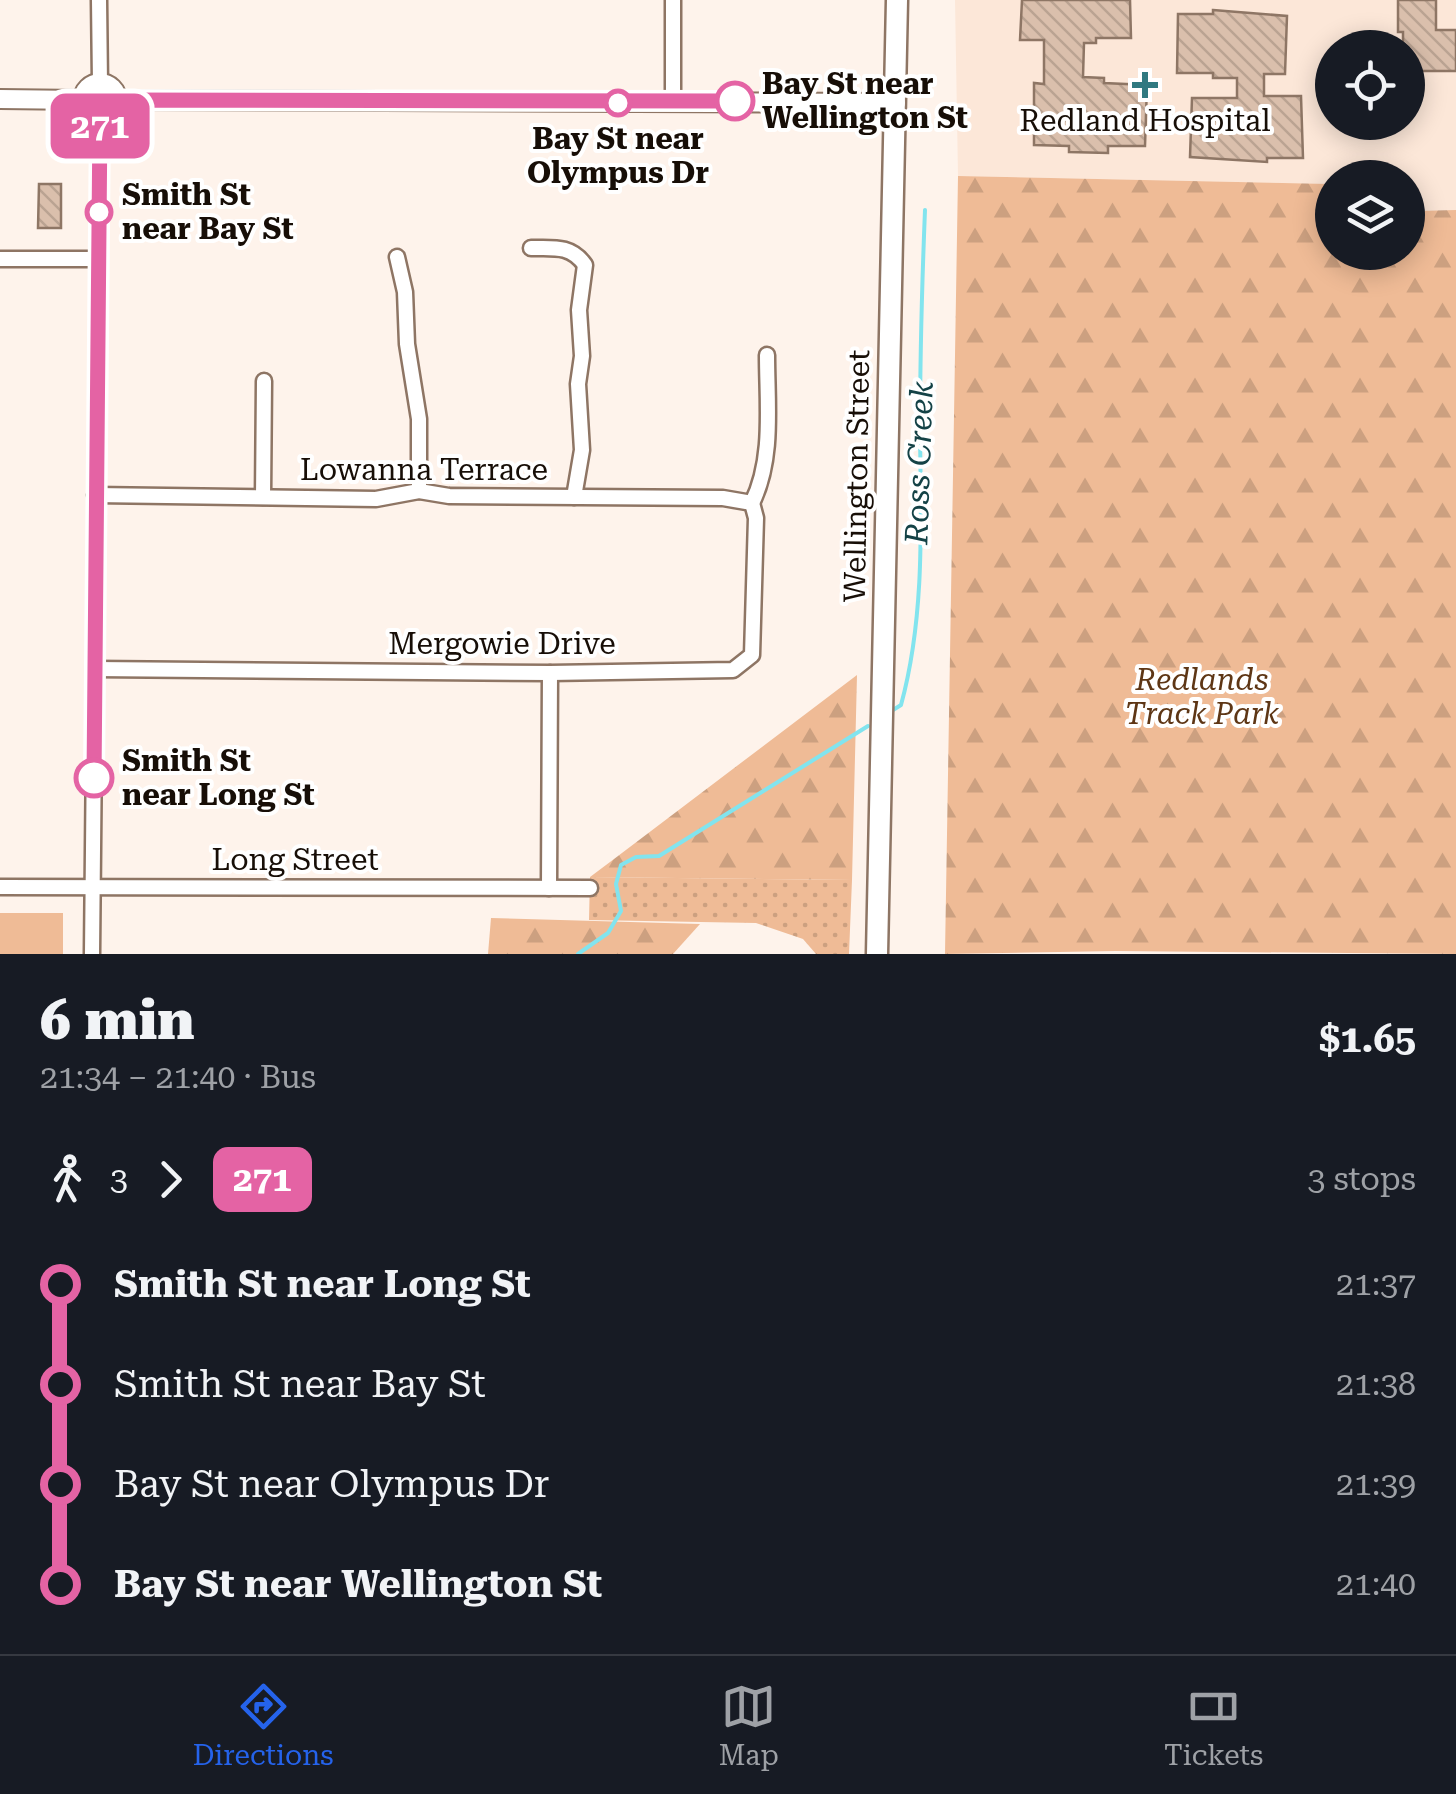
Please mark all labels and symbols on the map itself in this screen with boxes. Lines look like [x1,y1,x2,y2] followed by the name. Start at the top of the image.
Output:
[762,66,968,135] place label: Bay St near Wellington St
[1132,72,1158,98] marker: Redland Hospital
[716,82,754,120] marker: Bay St near Wellington St
[605,90,631,116] marker: Bay St near Olympus Dr
[42,94,158,158] line badge: 271
[1020,103,1270,138] place label: Redland Hospital
[527,121,709,190] place label: Bay St near Olympus Dr
[122,177,294,246] place label: Smith St near Bay St
[86,199,112,225] marker: Smith St near Bay St
[837,349,876,603] street label: Wellington Street
[897,380,941,546] water label: Ross Creek
[300,452,548,487] street label: Lowanna Terrace
[388,626,616,661] street label: Mergowie Drive
[1125,662,1280,731] park label: Redlands Track Park
[122,743,315,812] place label: Smith St near Long St
[75,759,113,797] marker: Smith St near Long St
[211,842,379,877] street label: Long Street

